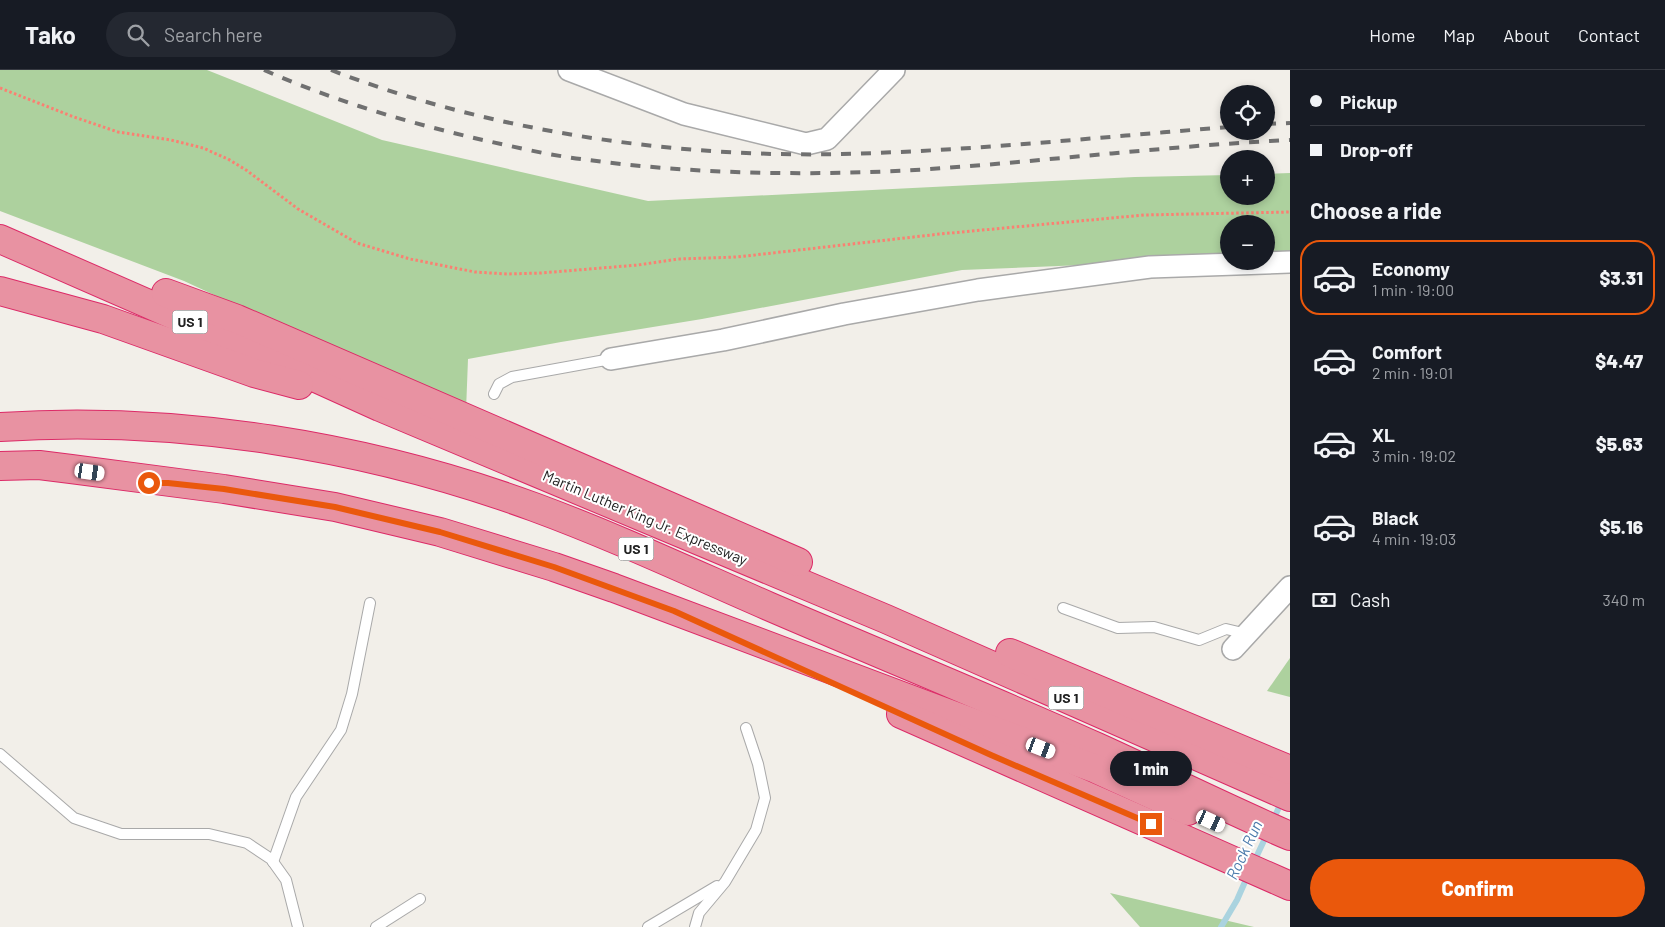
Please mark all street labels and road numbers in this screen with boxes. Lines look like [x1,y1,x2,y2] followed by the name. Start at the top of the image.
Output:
[172,310,208,334] road number: US 1
[540,466,750,568] street label: Martin Luther King Jr. Expressway
[618,538,654,560] road number: US 1
[1048,686,1084,710] road number: US 1

